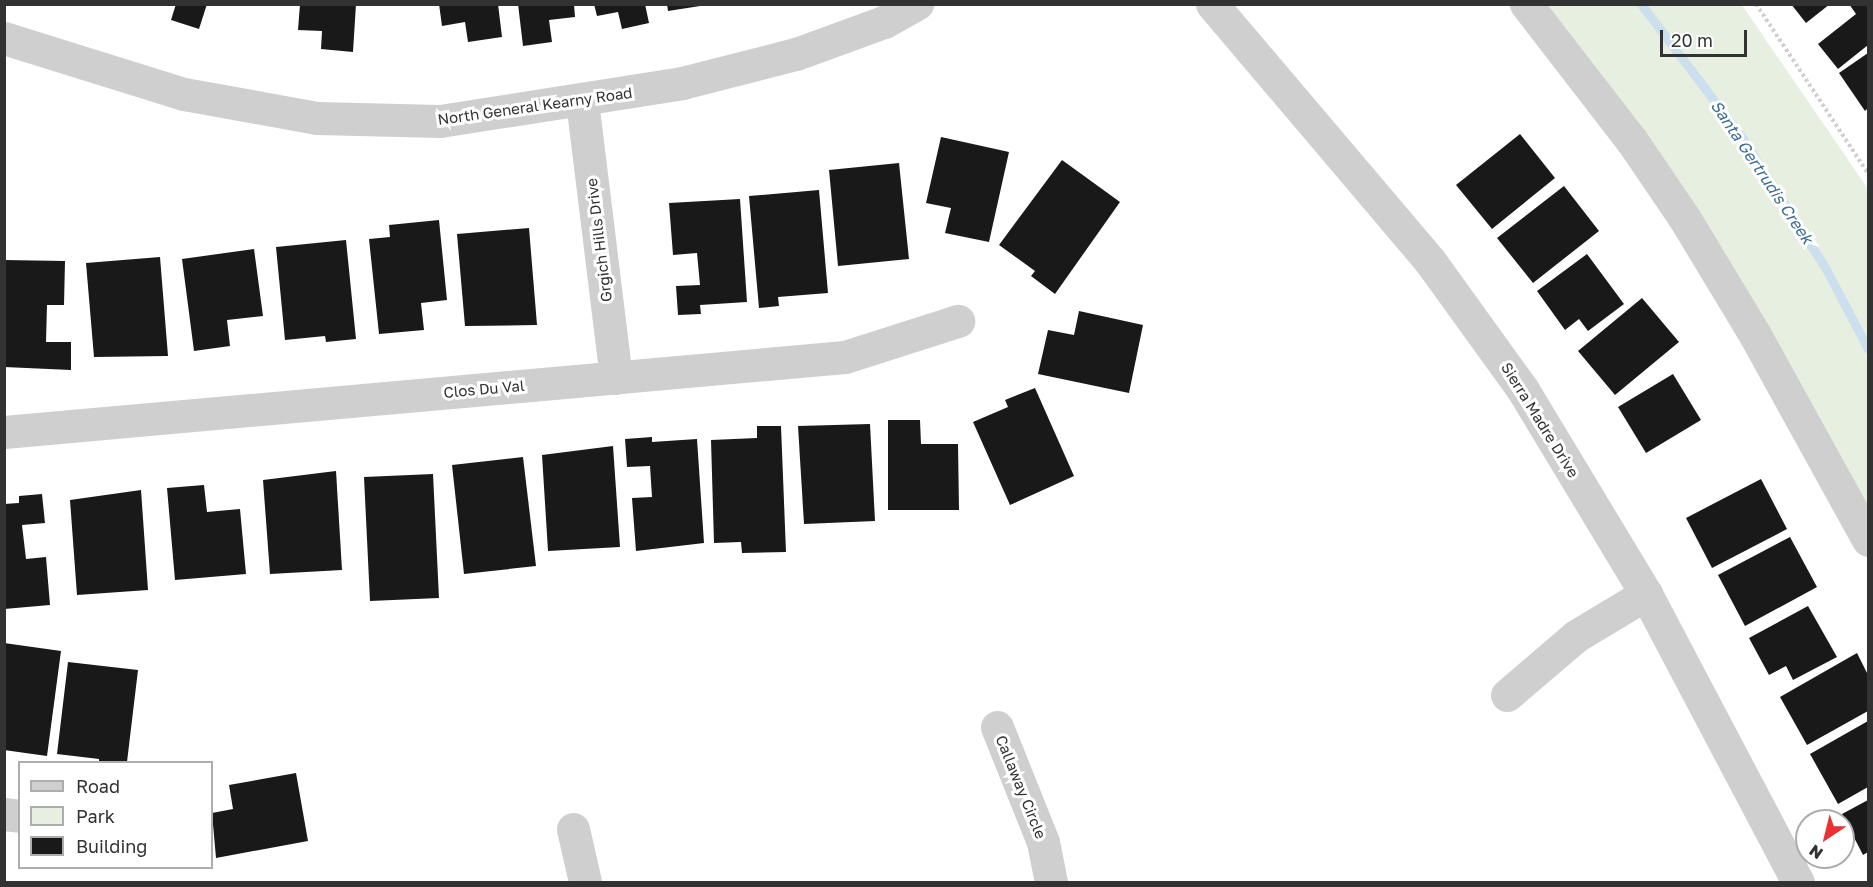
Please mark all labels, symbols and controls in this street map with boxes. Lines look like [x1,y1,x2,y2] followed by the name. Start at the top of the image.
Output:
[1663,18,1750,56] scale bar
[1671,29,1713,51] text: 20 m
[437,83,633,129] street label: North General Kearny Road
[1707,97,1817,247] water label: Santa Gertrudis Creek
[582,177,616,303] street label: Grgich Hills Drive
[1497,359,1583,481] street label: Sierra Madre Drive
[443,376,525,402] street label: Clos Du Val
[992,733,1050,841] street label: Callaway Circle
[18,761,213,869] legend
[76,775,120,797] text: Road
[76,805,115,827] text: Park
[1795,809,1855,869] north arrow
[76,835,147,857] text: Building
[1805,840,1827,864] text: N

